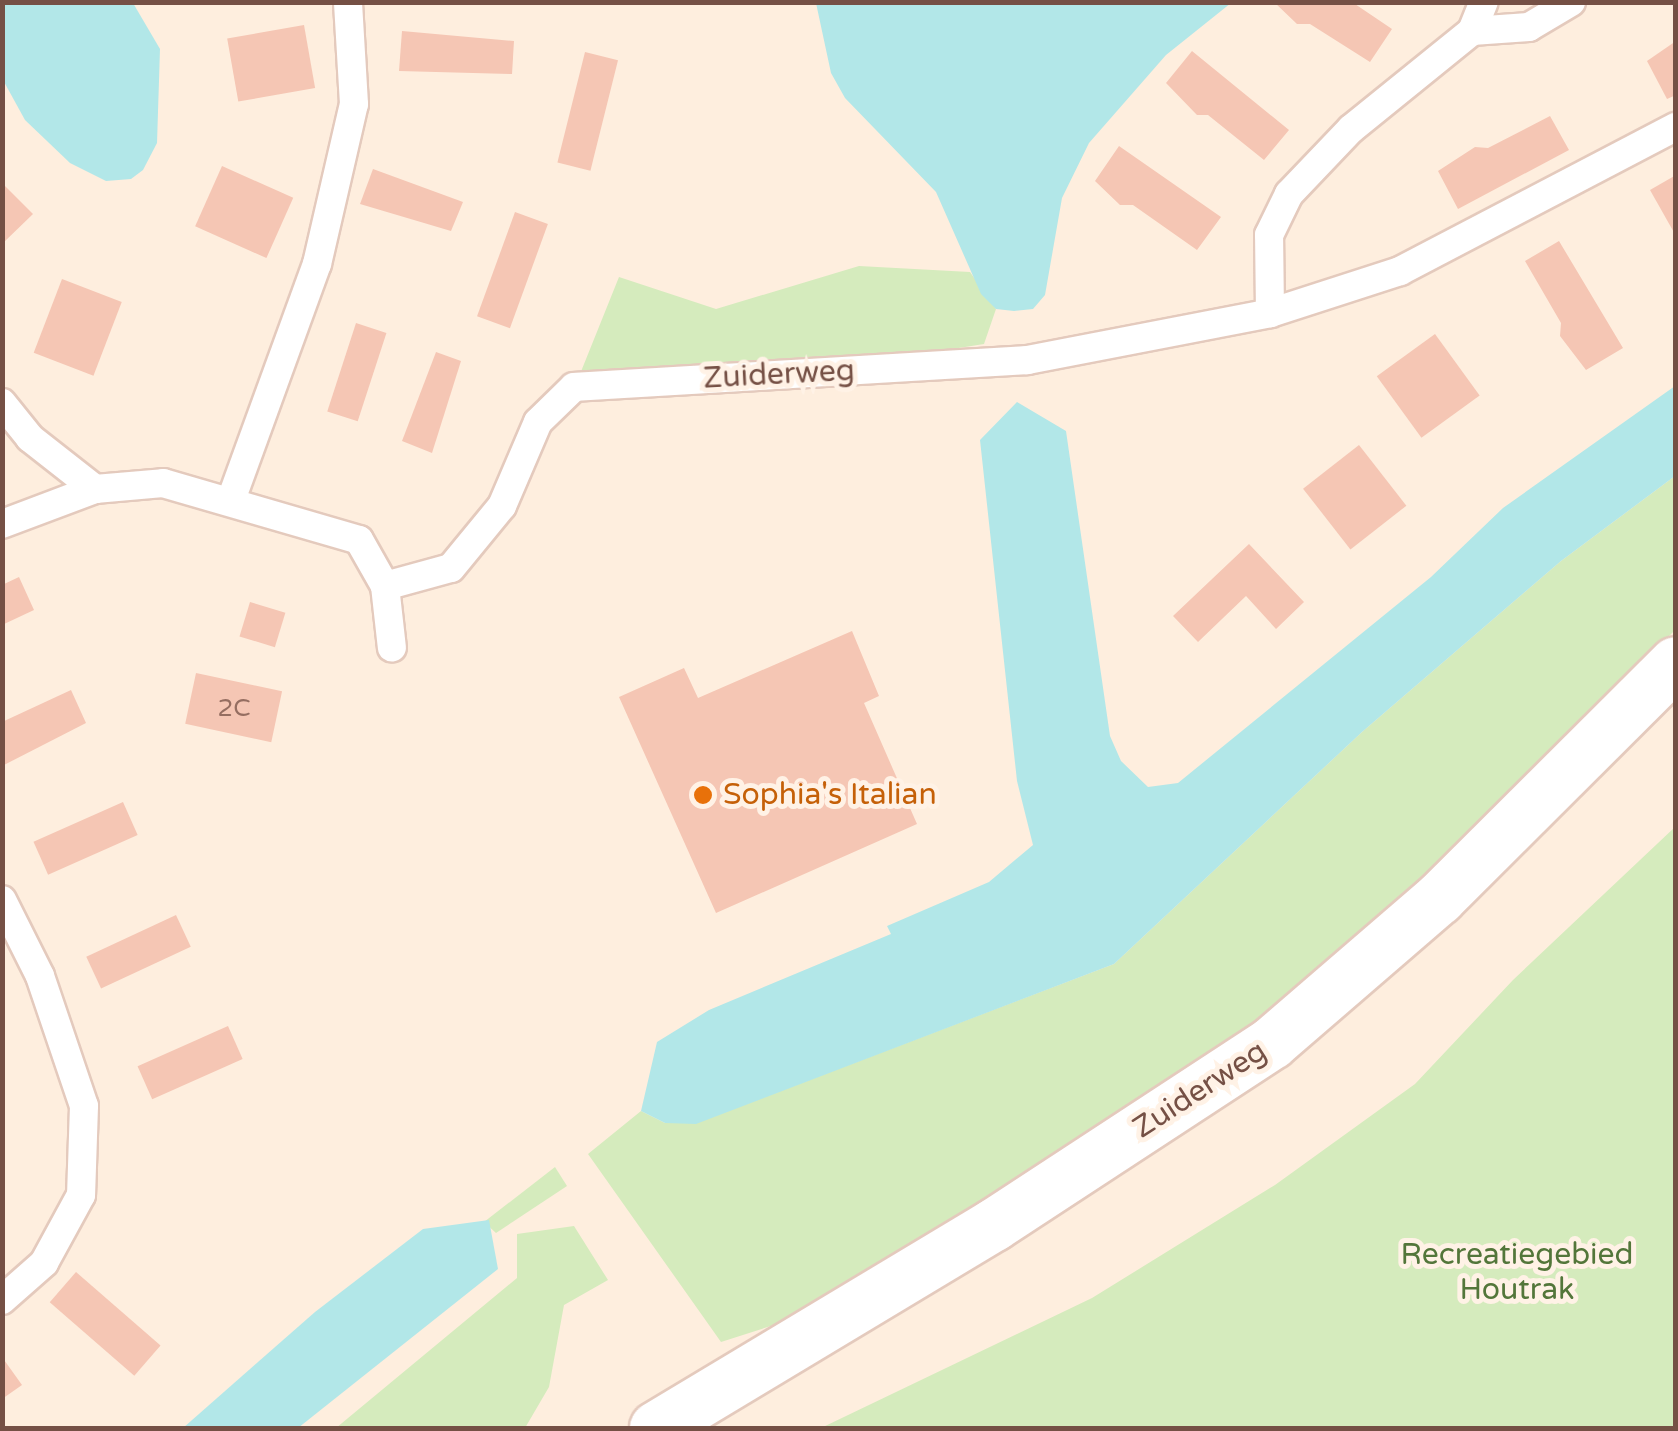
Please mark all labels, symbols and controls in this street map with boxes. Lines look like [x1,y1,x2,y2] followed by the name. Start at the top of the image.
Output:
[702,353,856,397] street label: Zuiderweg
[217,693,251,723] house number: 2C
[723,777,937,813] place label: Sophia's Italian
[692,784,714,806] marker: Sophia's Italian
[1127,1034,1273,1146] street label: Zuiderweg
[1401,1237,1633,1308] park label: Recreatiegebied Houtrak

